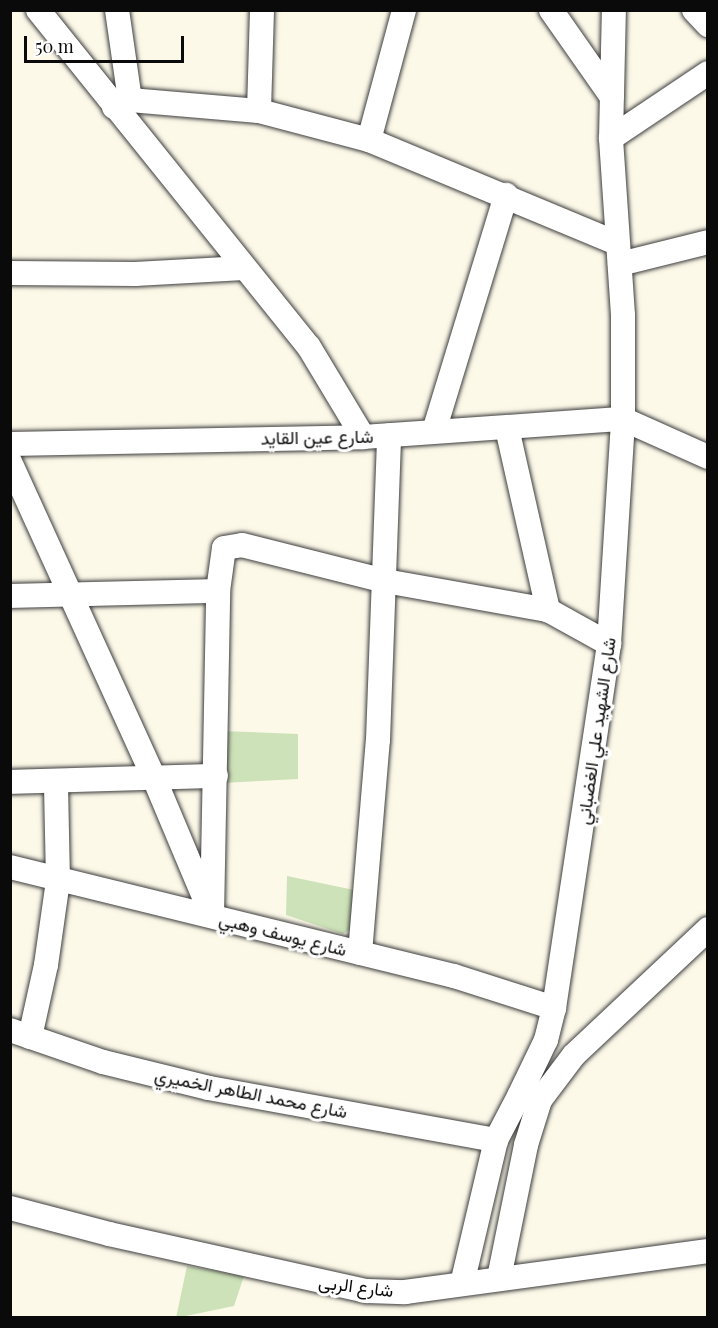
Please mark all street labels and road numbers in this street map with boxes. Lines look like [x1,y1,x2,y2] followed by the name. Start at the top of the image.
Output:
[260,425,374,449] street label: شارع عين القايد
[572,636,620,826] street label: شارع الشهيد علي الغضباني
[217,908,349,960] street label: شارع يوسف وهبي
[153,1064,349,1122] street label: شارع محمد الطاهر الخميري
[317,1271,395,1301] street label: شارع الربى

